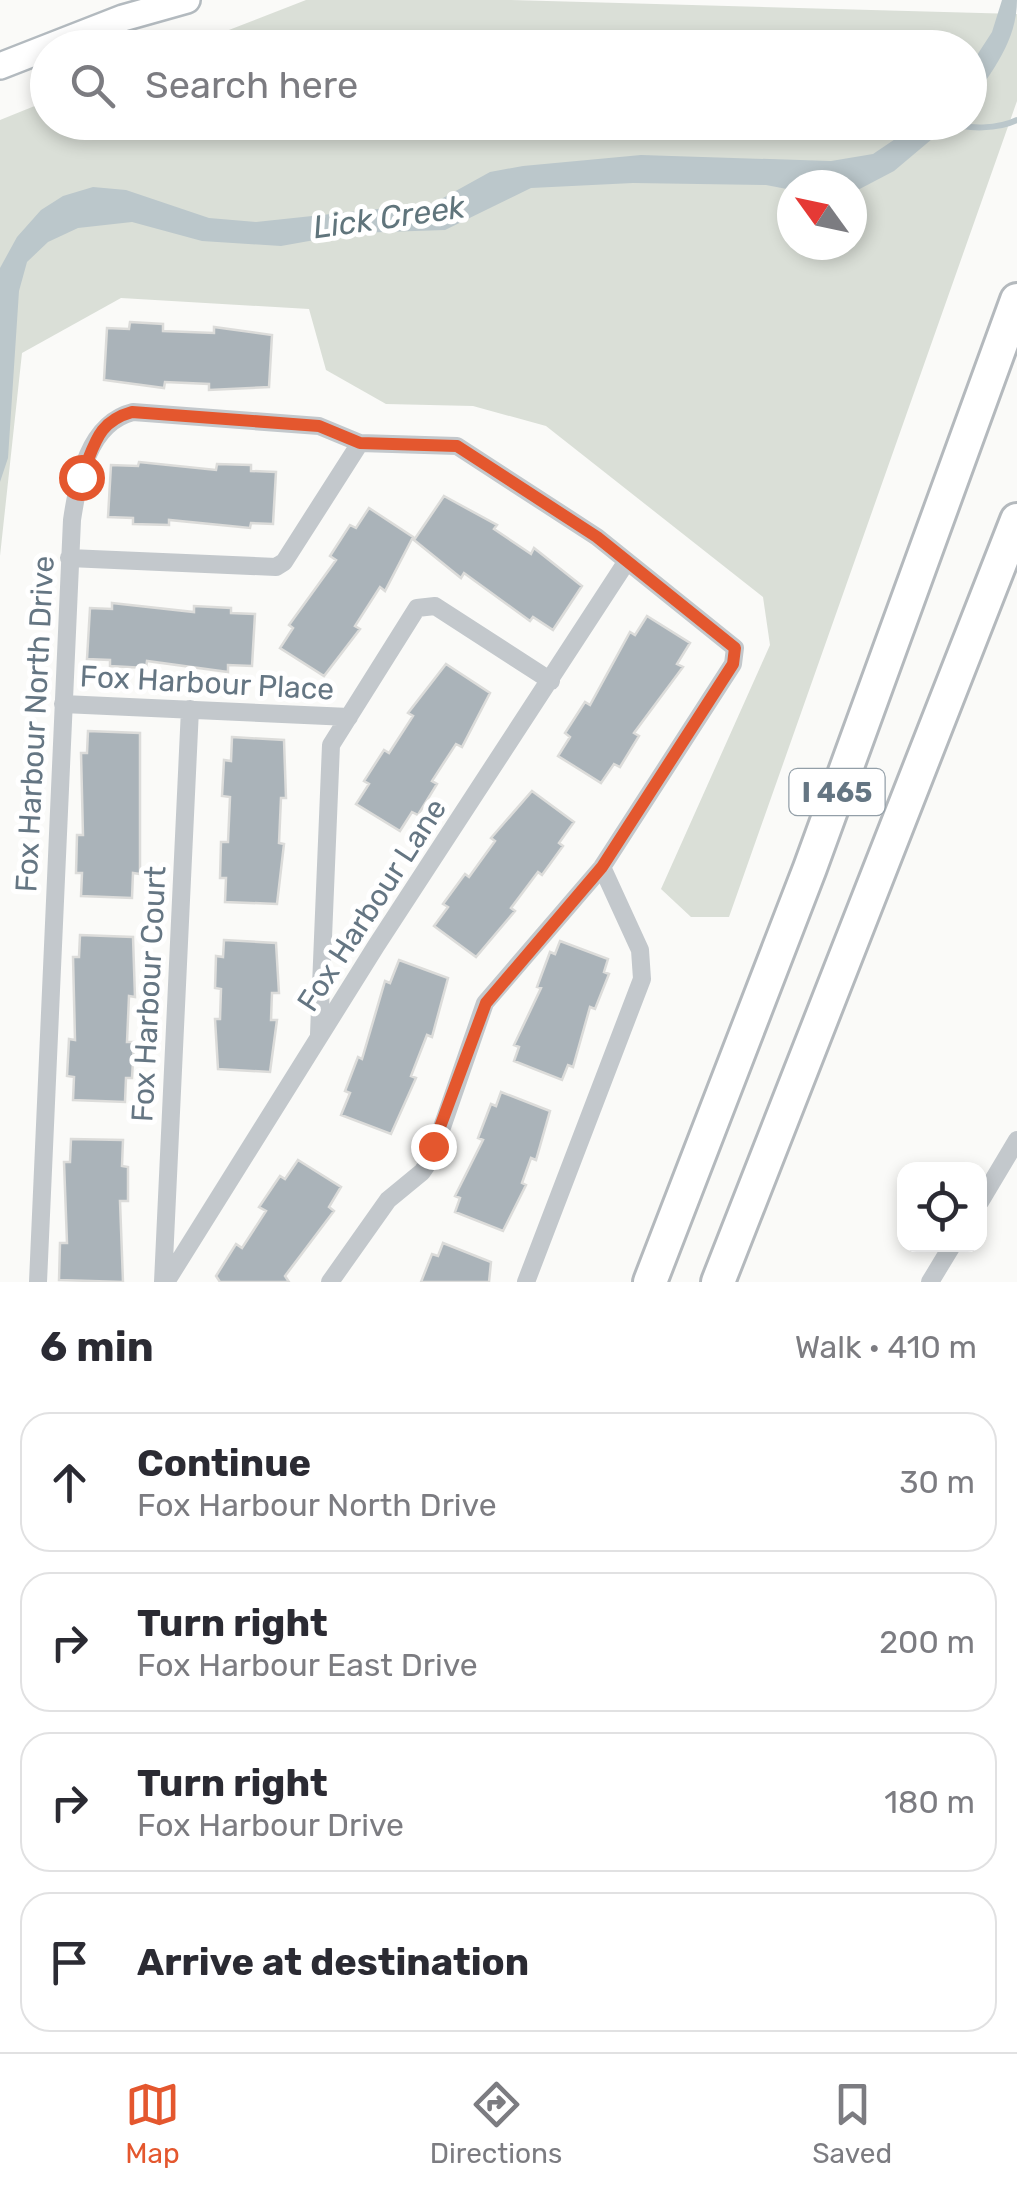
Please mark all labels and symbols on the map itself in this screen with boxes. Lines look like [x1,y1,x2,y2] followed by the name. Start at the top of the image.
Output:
[777,170,867,260] north arrow
[311,187,468,246] water label: Lick Creek
[59,455,105,501] route start
[8,555,62,893] street label: Fox Harbour North Drive
[79,658,335,708] street label: Fox Harbour Place
[790,769,884,815] road number: I 465
[290,792,454,1018] street label: Fox Harbour Lane
[124,865,174,1123] street label: Fox Harbour Court
[411,1124,457,1170] route end

